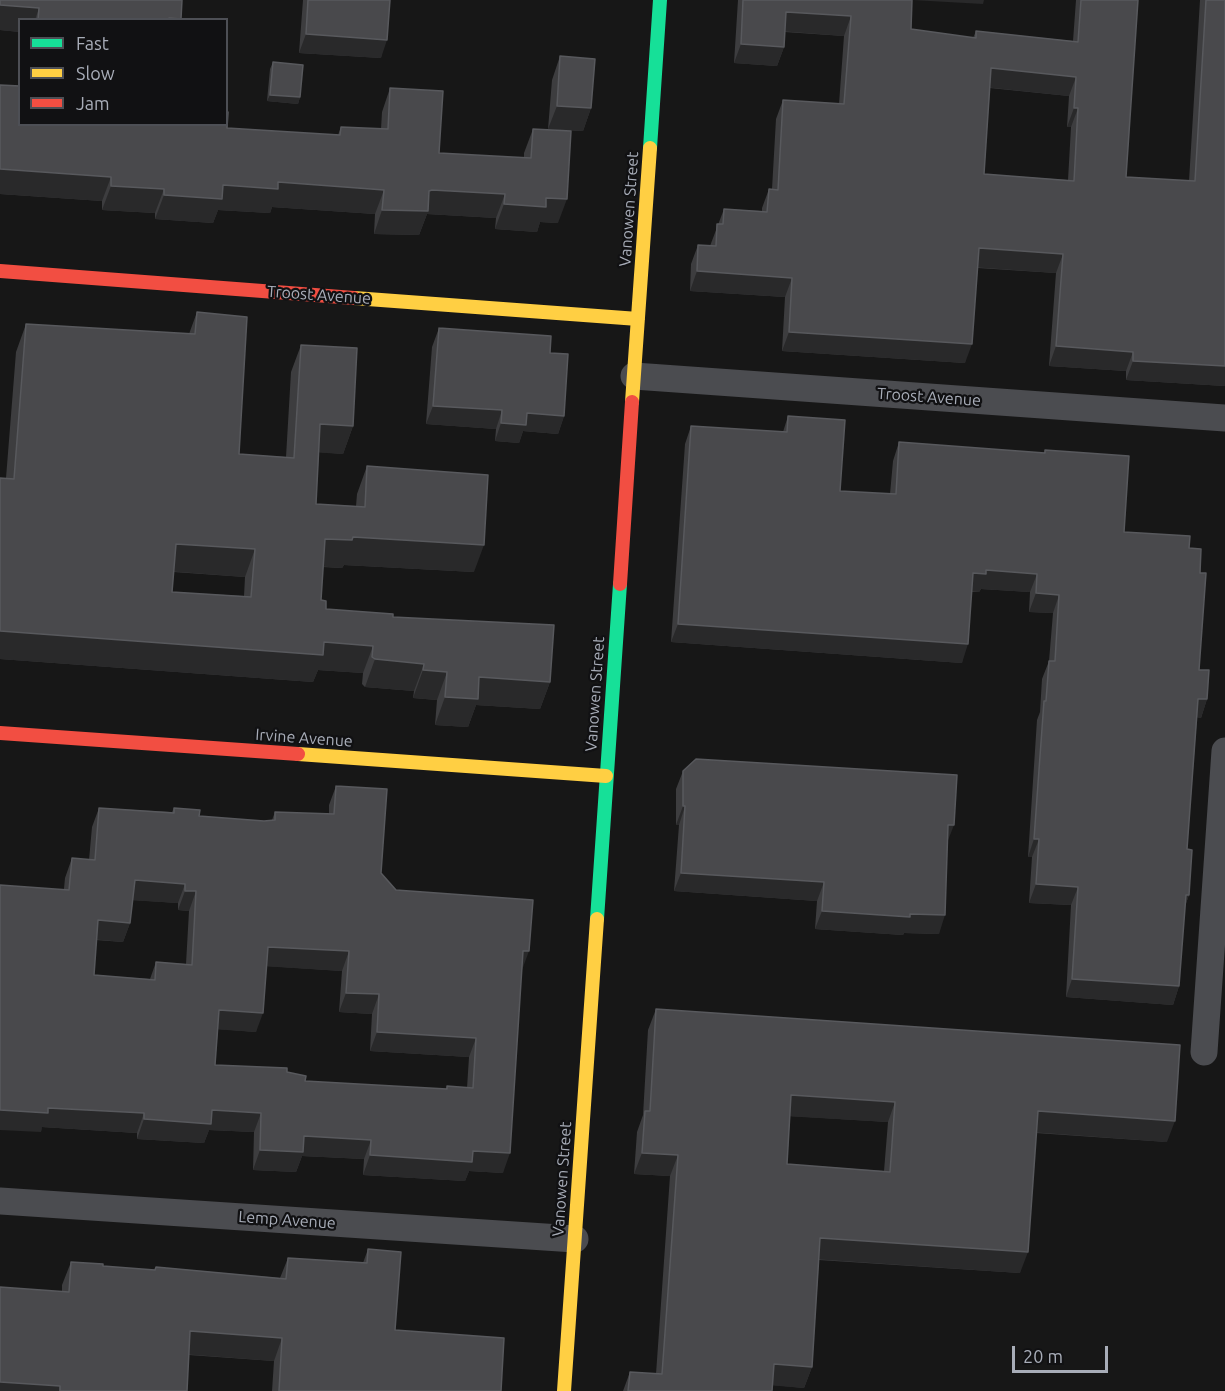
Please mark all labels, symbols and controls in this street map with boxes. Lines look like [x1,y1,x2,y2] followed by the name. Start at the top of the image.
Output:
[18,18,228,126] legend
[76,33,109,53] text: Fast
[76,63,115,83] text: Slow
[76,93,110,113] text: Jam
[615,151,643,267] street label: Vanowen Street
[266,282,372,308] street label: Troost Avenue
[876,384,982,410] street label: Troost Avenue
[581,636,609,752] street label: Vanowen Street
[255,725,353,751] street label: Irvine Avenue
[548,1121,576,1237] street label: Vanowen Street
[238,1207,336,1233] street label: Lemp Avenue
[1015,1334,1111,1372] scale bar
[1023,1346,1063,1366] text: 20 m

